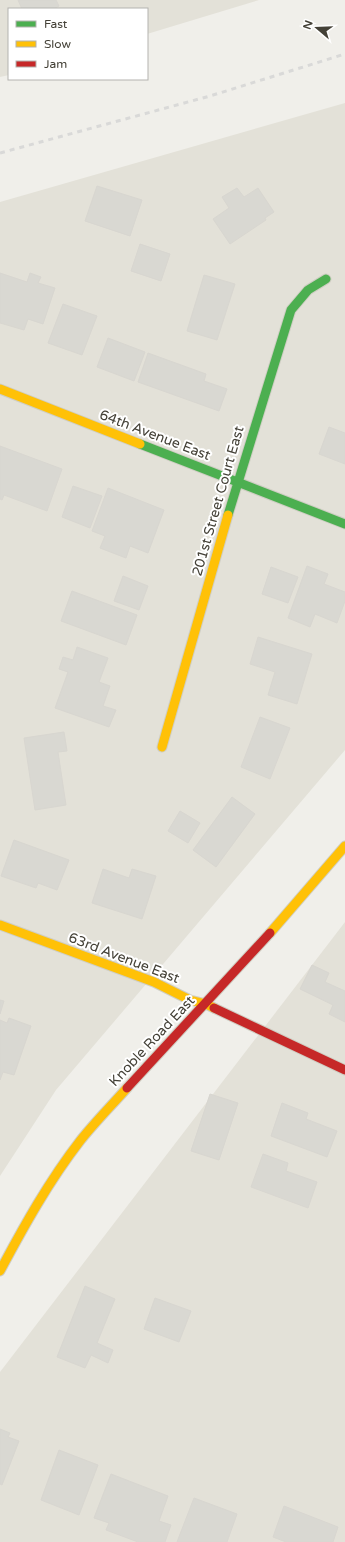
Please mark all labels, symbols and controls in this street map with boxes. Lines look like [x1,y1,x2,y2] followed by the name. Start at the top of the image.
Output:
[8,8,148,80] legend
[297,8,337,48] north arrow
[44,17,68,31] text: Fast
[300,19,316,31] text: N
[44,37,71,51] text: Slow
[44,57,67,71] text: Jam
[97,406,214,464] street label: 64th Avenue East
[188,423,248,578] street label: 201st Street Court East
[66,929,183,987] street label: 63rd Avenue East
[106,992,199,1090] street label: Knoble Road East

